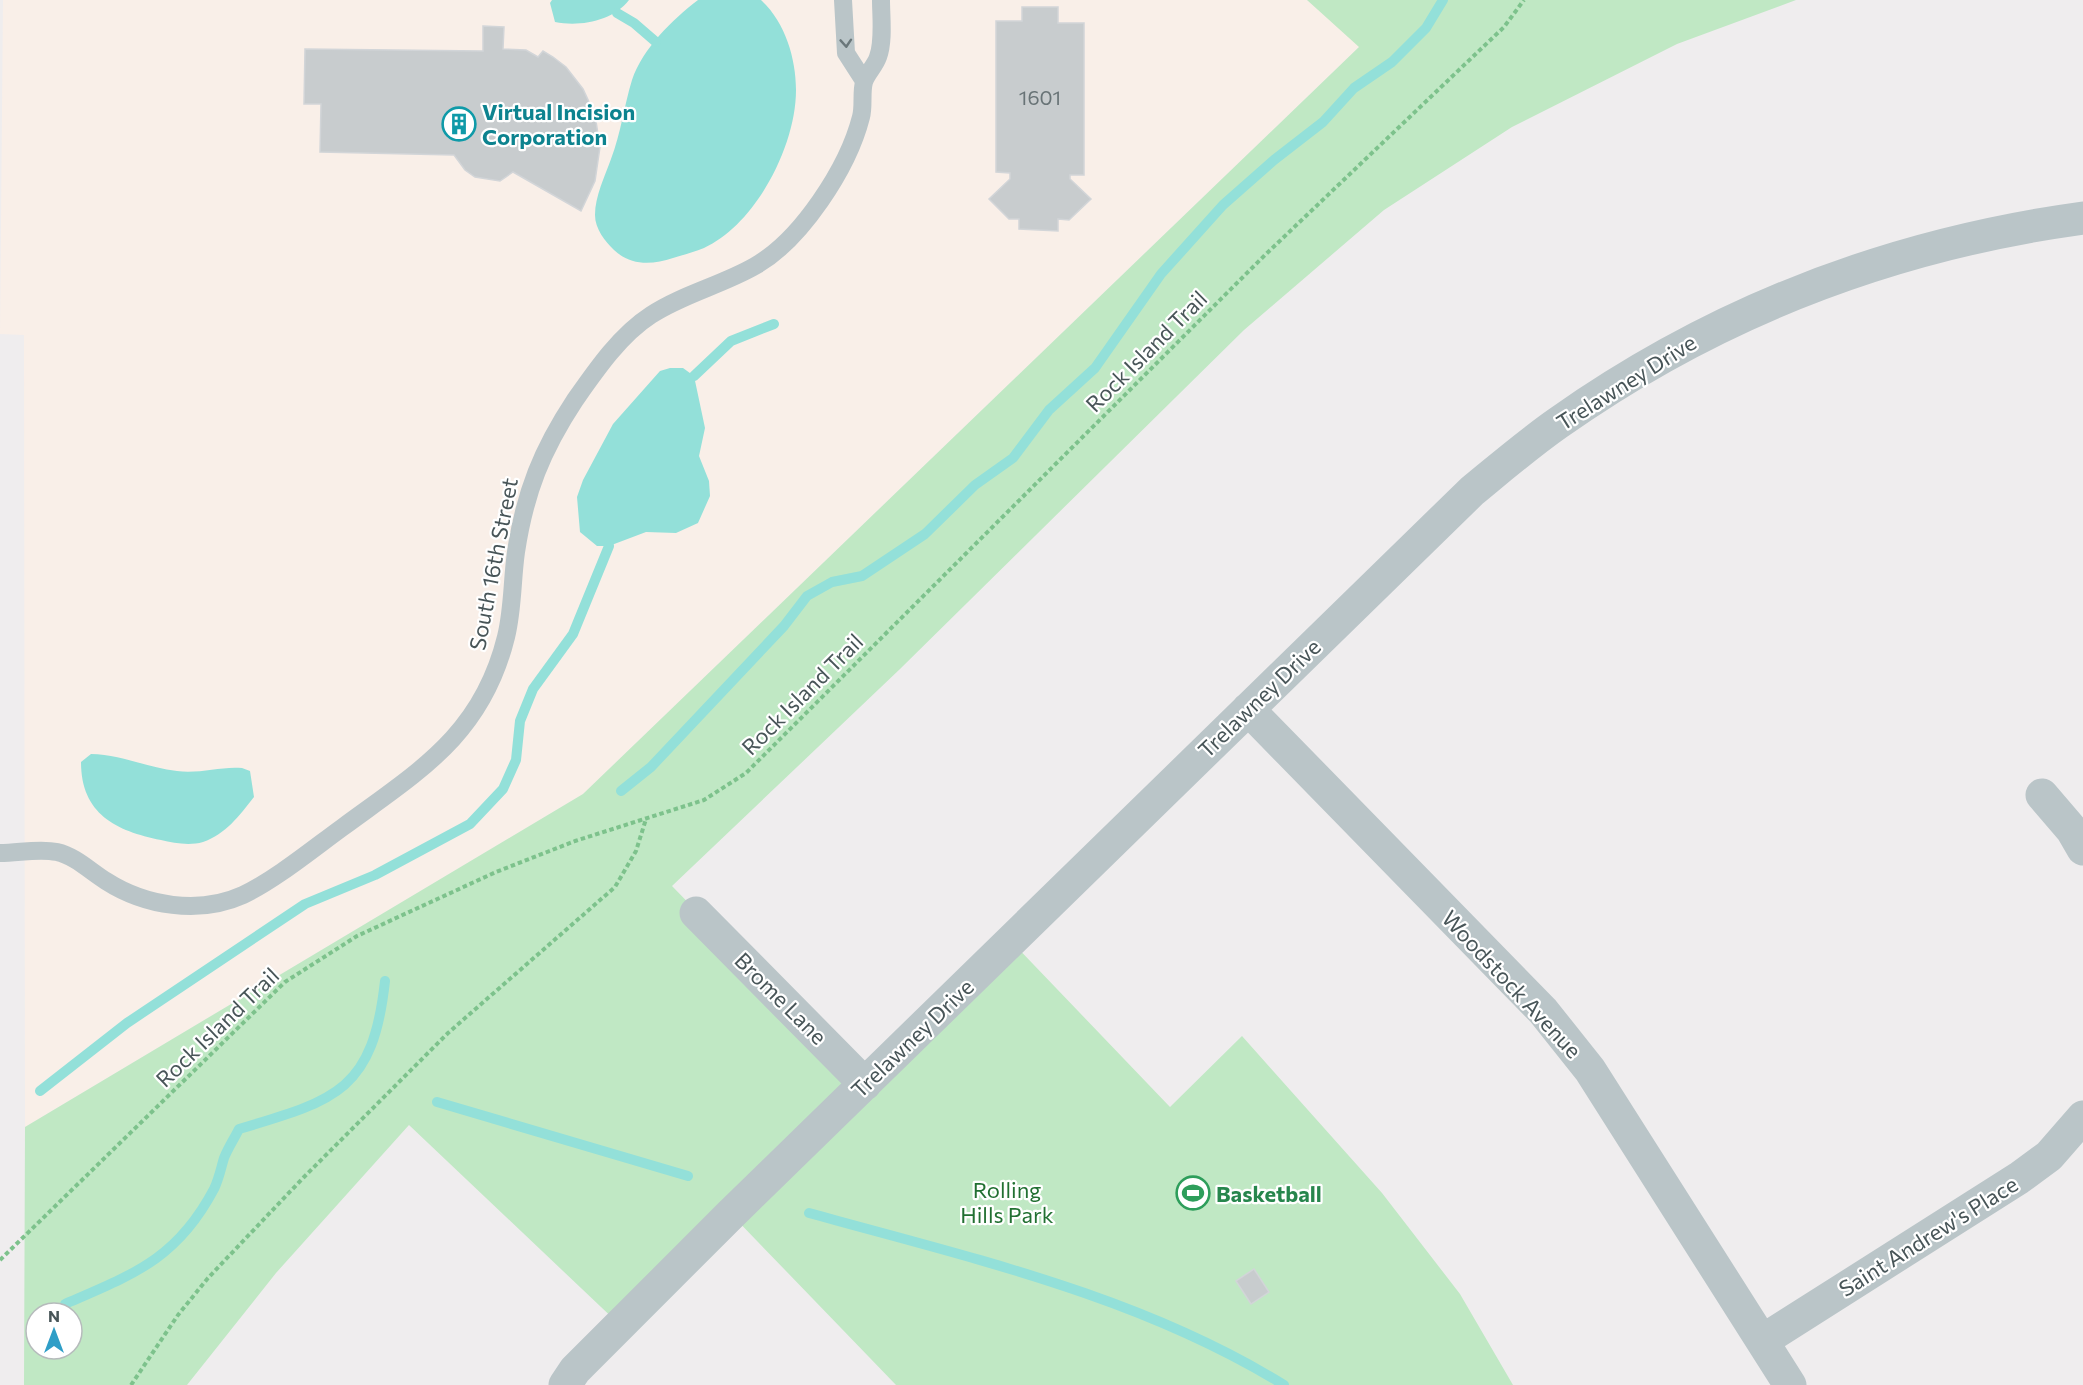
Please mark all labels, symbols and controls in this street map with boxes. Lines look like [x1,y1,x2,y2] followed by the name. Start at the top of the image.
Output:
[839,39,852,48] one-way arrow
[1019,85,1061,109] house number: 1601
[482,98,635,150] place label: Virtual Incision Corporation
[441,106,477,142] building icon: Virtual Incision Corporation
[1080,285,1212,417] street label: Rock Island Trail
[1551,328,1701,436] street label: Trelawney Drive
[463,476,523,652] street label: South 16th Street
[736,628,868,760] street label: Rock Island Trail
[1192,633,1326,763] street label: Trelawney Drive
[1437,905,1587,1063] street label: Woodstock Avenue
[729,946,833,1050] street label: Brome Lane
[150,962,284,1092] street label: Rock Island Trail
[845,973,979,1103] street label: Trelawney Drive
[1834,1170,2022,1302] street label: Saint Andrew's Place
[1175,1175,1211,1211] sports icon: Basketball
[960,1176,1054,1228] park label: Rolling Hills Park
[1216,1180,1322,1207] place label: Basketball
[24,1301,84,1361] north arrow
[48,1306,60,1325] text: N

